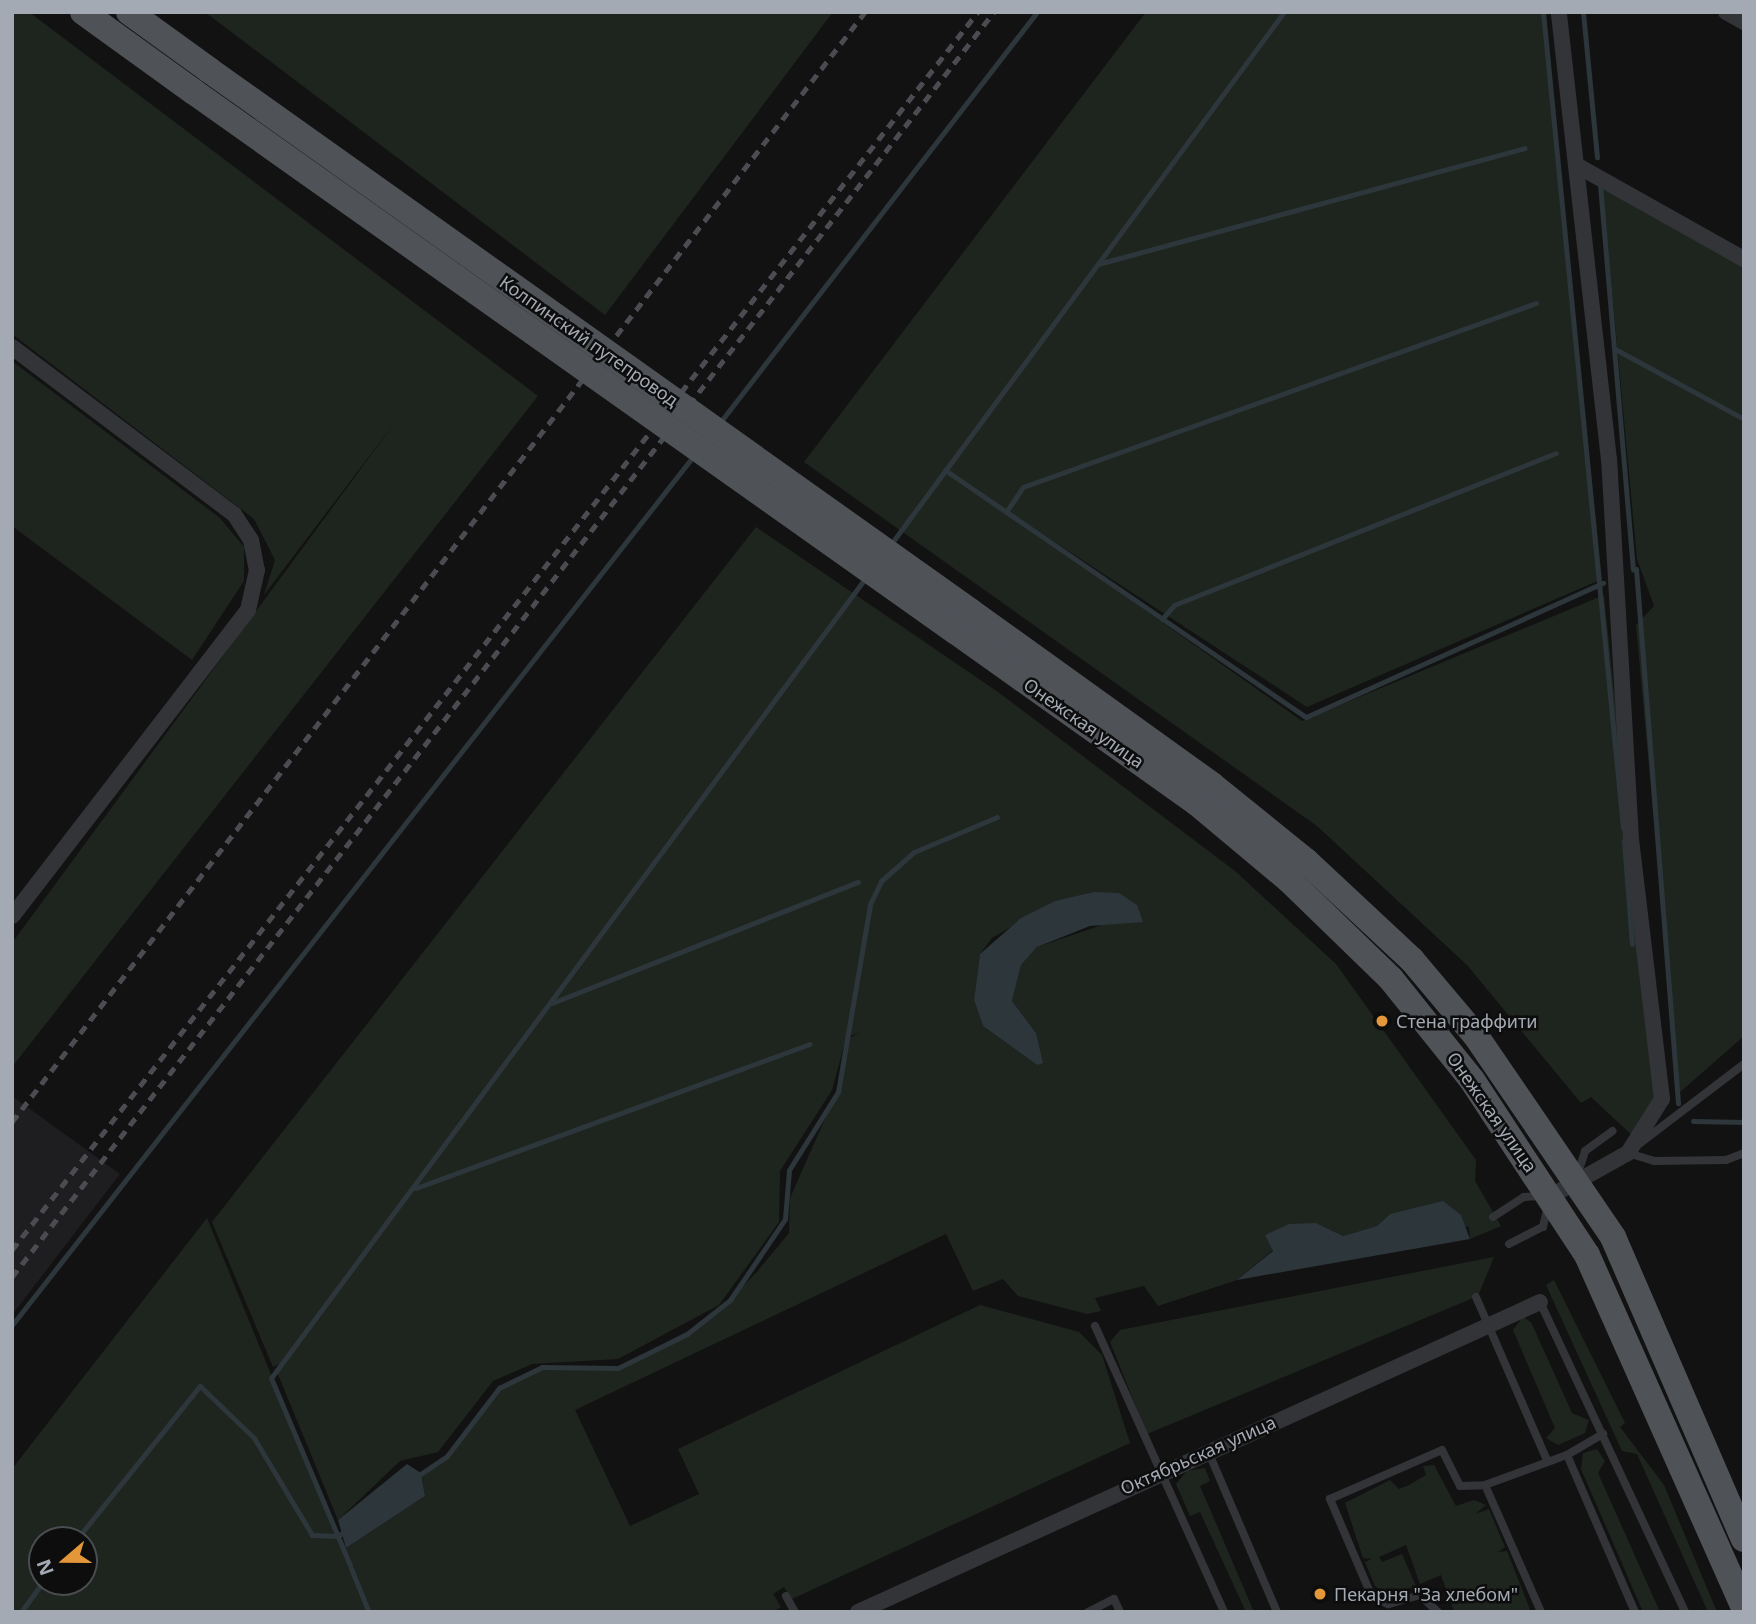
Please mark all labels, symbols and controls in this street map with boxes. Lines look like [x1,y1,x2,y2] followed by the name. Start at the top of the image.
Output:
[496,271,682,411] street label: Колпинский путепровод
[1020,673,1148,773] street label: Онежская улица
[1396,1010,1537,1032] place label: Стена граффити
[1374,1013,1390,1029] marker: Стена граффити
[1442,1048,1542,1176] street label: Онежская улица
[1117,1411,1279,1499] street label: Октябрьская улица
[28,1526,98,1596] north arrow
[30,1556,60,1579] text: N
[1334,1583,1518,1605] place label: Пекарня "За хлебом"
[1312,1586,1328,1602] marker: Пекарня "За хлебом"

